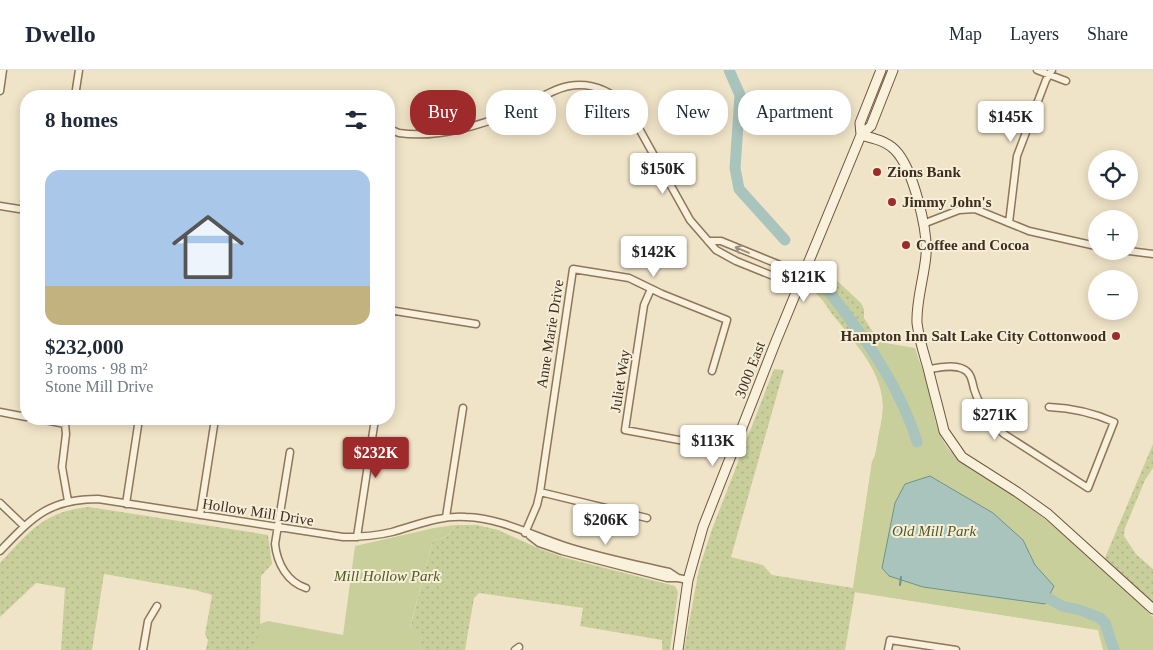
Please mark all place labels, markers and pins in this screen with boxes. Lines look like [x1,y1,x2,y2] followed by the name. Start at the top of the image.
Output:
[976,100,1046,143] pin: $145K
[628,152,698,195] pin: $150K
[887,164,961,180] place label: Zions Bank
[871,166,883,178] marker: Zions Bank
[902,194,992,210] place label: Jimmy John's
[886,196,898,208] marker: Jimmy John's
[619,236,689,278] pin: $142K
[916,237,1030,253] place label: Coffee and Cocoa
[900,239,912,251] marker: Coffee and Cocoa
[769,260,839,303] pin: $121K
[841,328,1107,344] place label: Hampton Inn Salt Lake City Cottonwood
[1110,330,1122,342] marker: Hampton Inn Salt Lake City Cottonwood
[960,398,1030,441] pin: $271K
[678,424,748,467] pin: $113K
[341,436,411,479] pin: $232K
[571,504,641,546] pin: $206K

